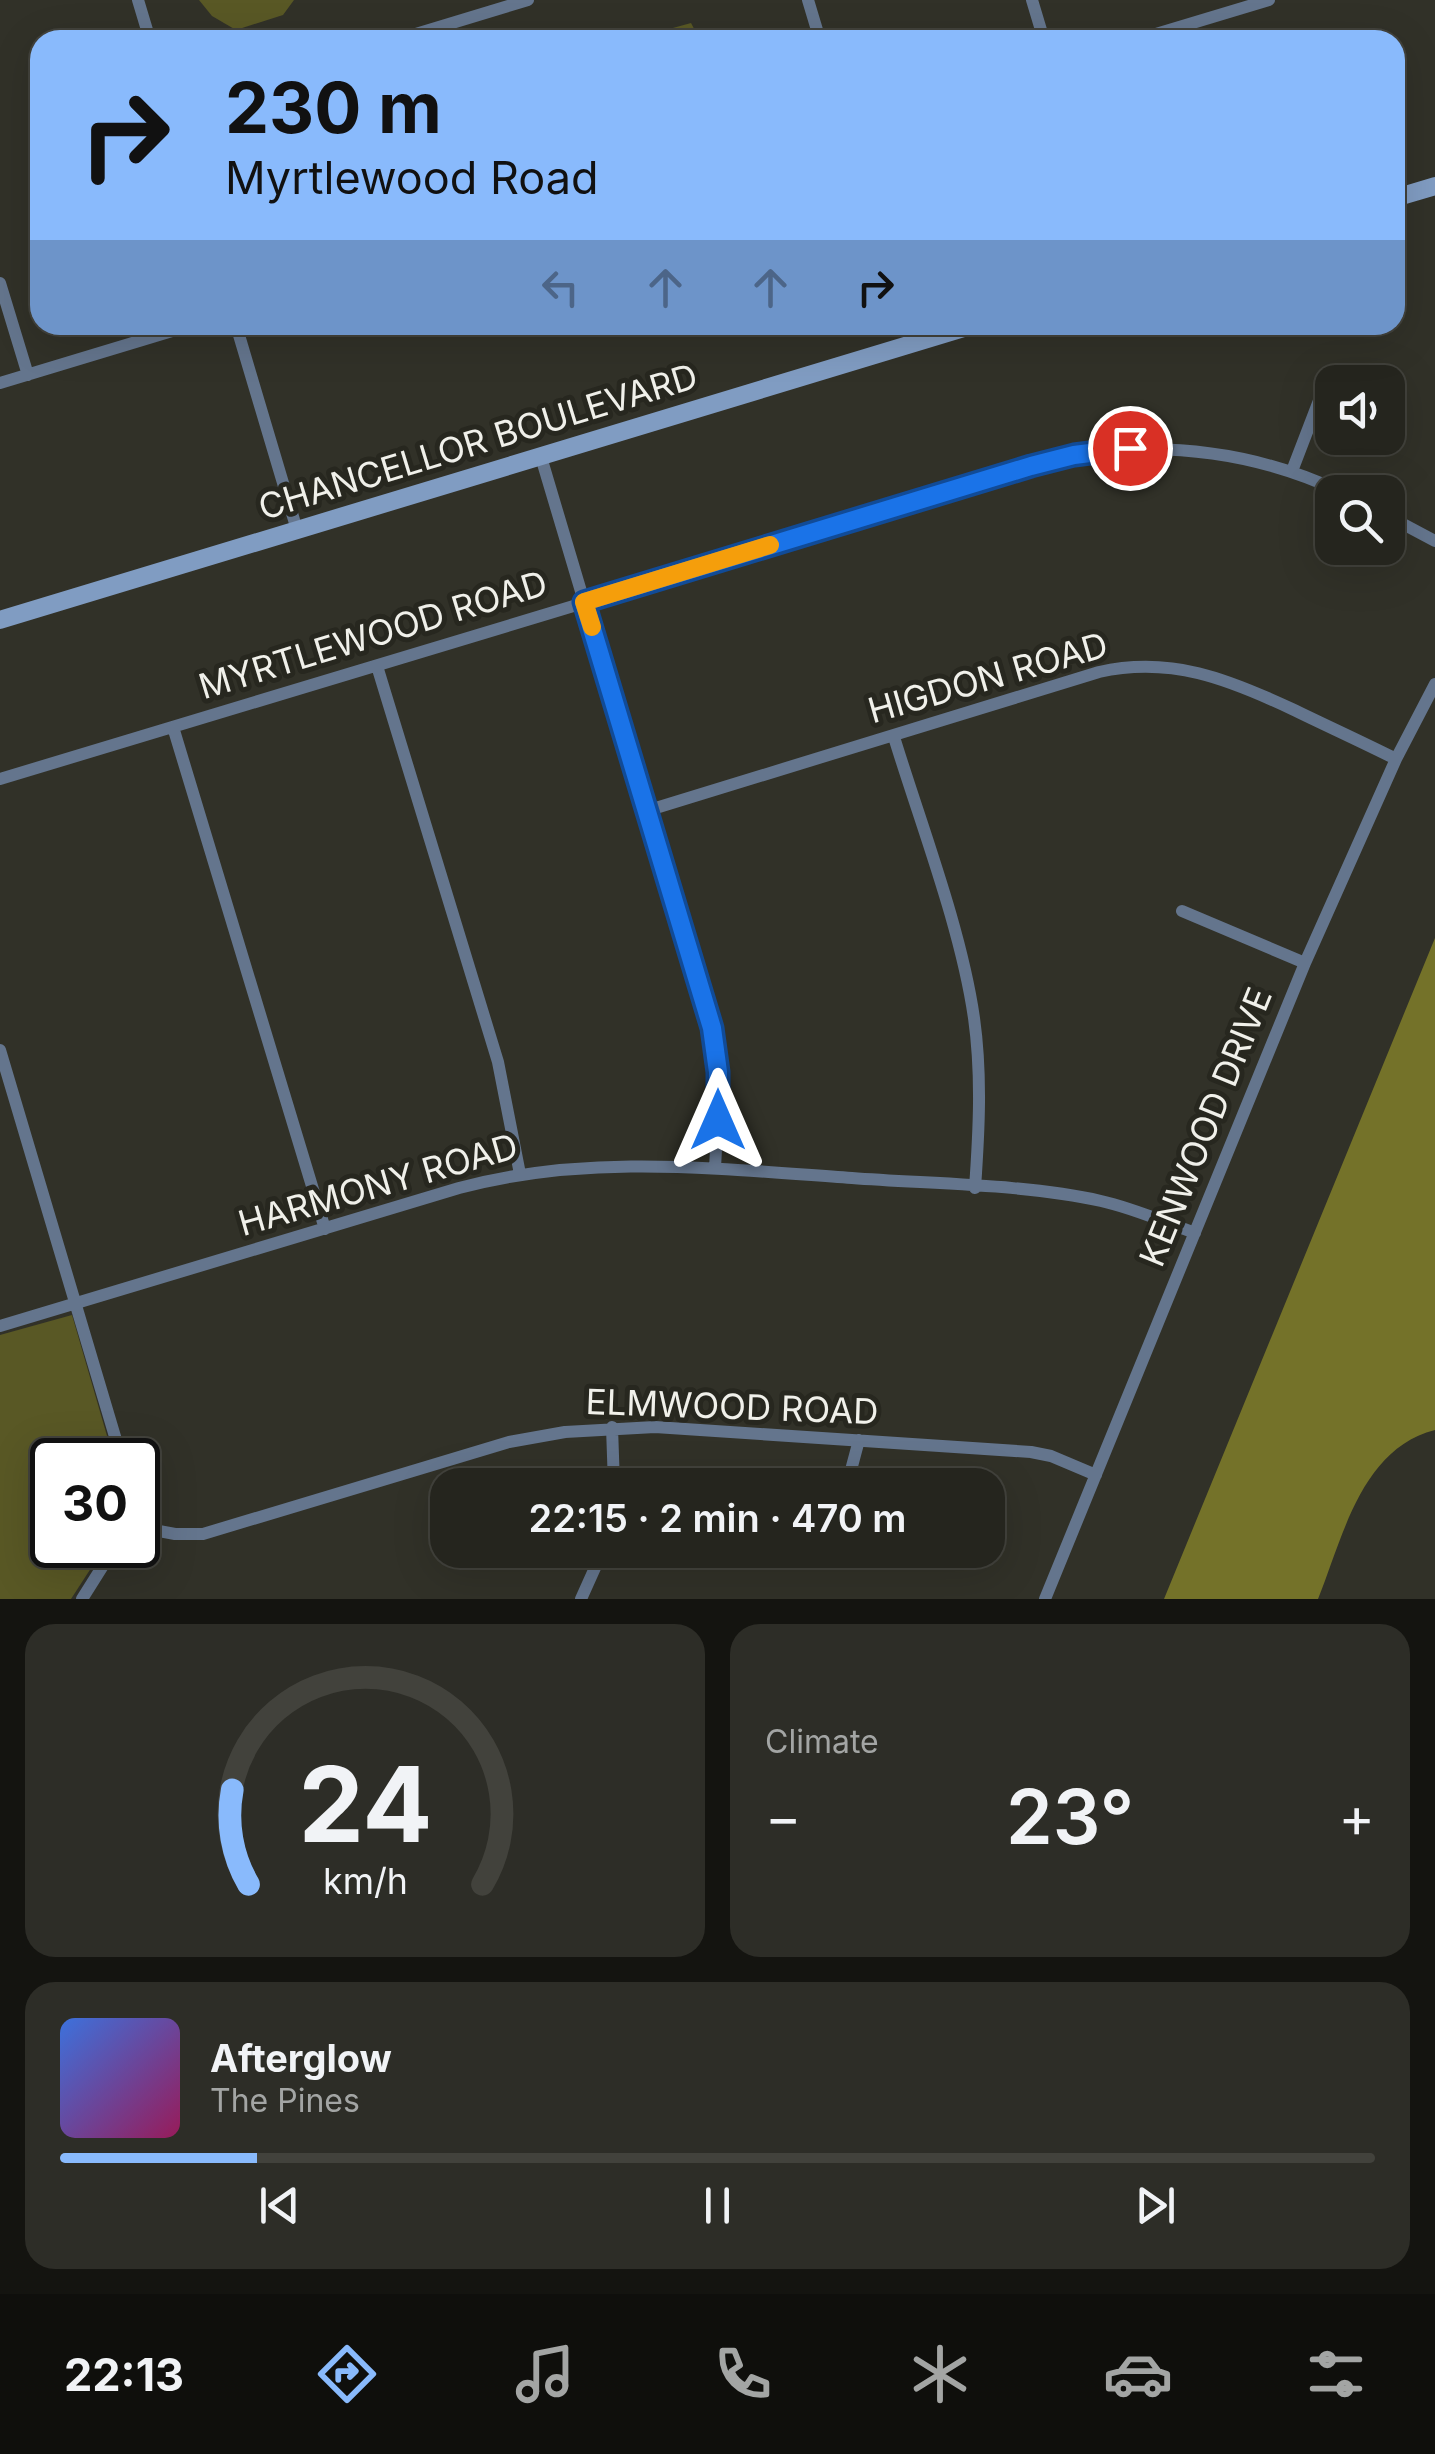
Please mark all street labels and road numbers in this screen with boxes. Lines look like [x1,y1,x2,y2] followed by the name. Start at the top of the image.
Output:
[253,354,702,528] street label: CHANCELLOR BOULEVARD
[194,561,552,707] street label: MYRTLEWOOD ROAD
[863,623,1112,731] street label: HIGDON ROAD
[1130,981,1280,1272] street label: KENWOOD DRIVE
[233,1124,522,1244] street label: HARMONY ROAD
[585,1380,879,1432] street label: ELMWOOD ROAD

